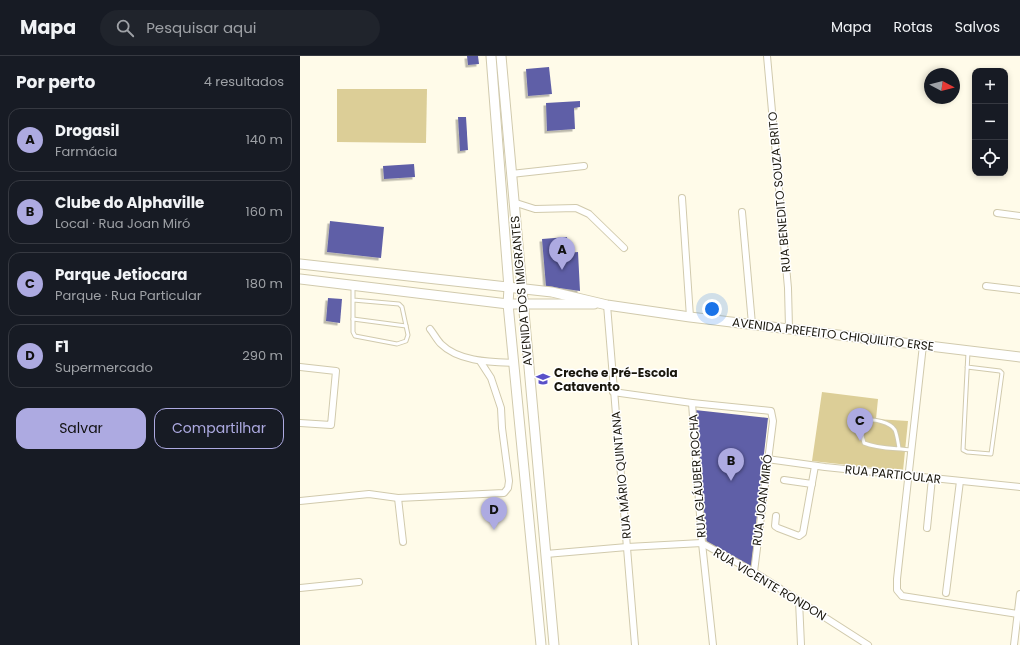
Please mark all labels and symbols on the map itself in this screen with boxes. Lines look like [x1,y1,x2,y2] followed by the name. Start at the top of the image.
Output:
[924,68,960,104] north arrow
[764,111,794,273] street label: RUA BENEDITO SOUZA BRITO
[506,215,536,367] street label: AVENIDA DOS IMIGRANTES
[549,237,575,270] pin: A
[702,299,722,319] your location
[731,313,935,355] street label: AVENIDA PREFEITO CHIQUILITO ERSE
[554,364,678,395] place label: Creche e Pré-Escola Catavento
[535,371,551,387] school or university icon: Creche e Pré-Escola Catavento
[847,408,873,441] pin: C
[607,410,635,540] street label: RUA MÁRIO QUINTANA
[684,414,710,538] street label: RUA GLÁUBER ROCHA
[718,448,744,481] pin: B
[748,453,776,547] street label: RUA JOAN MIRÓ
[844,461,942,487] street label: RUA PARTICULAR
[481,497,507,530] pin: D
[710,543,830,625] street label: RUA VICENTE RONDON

